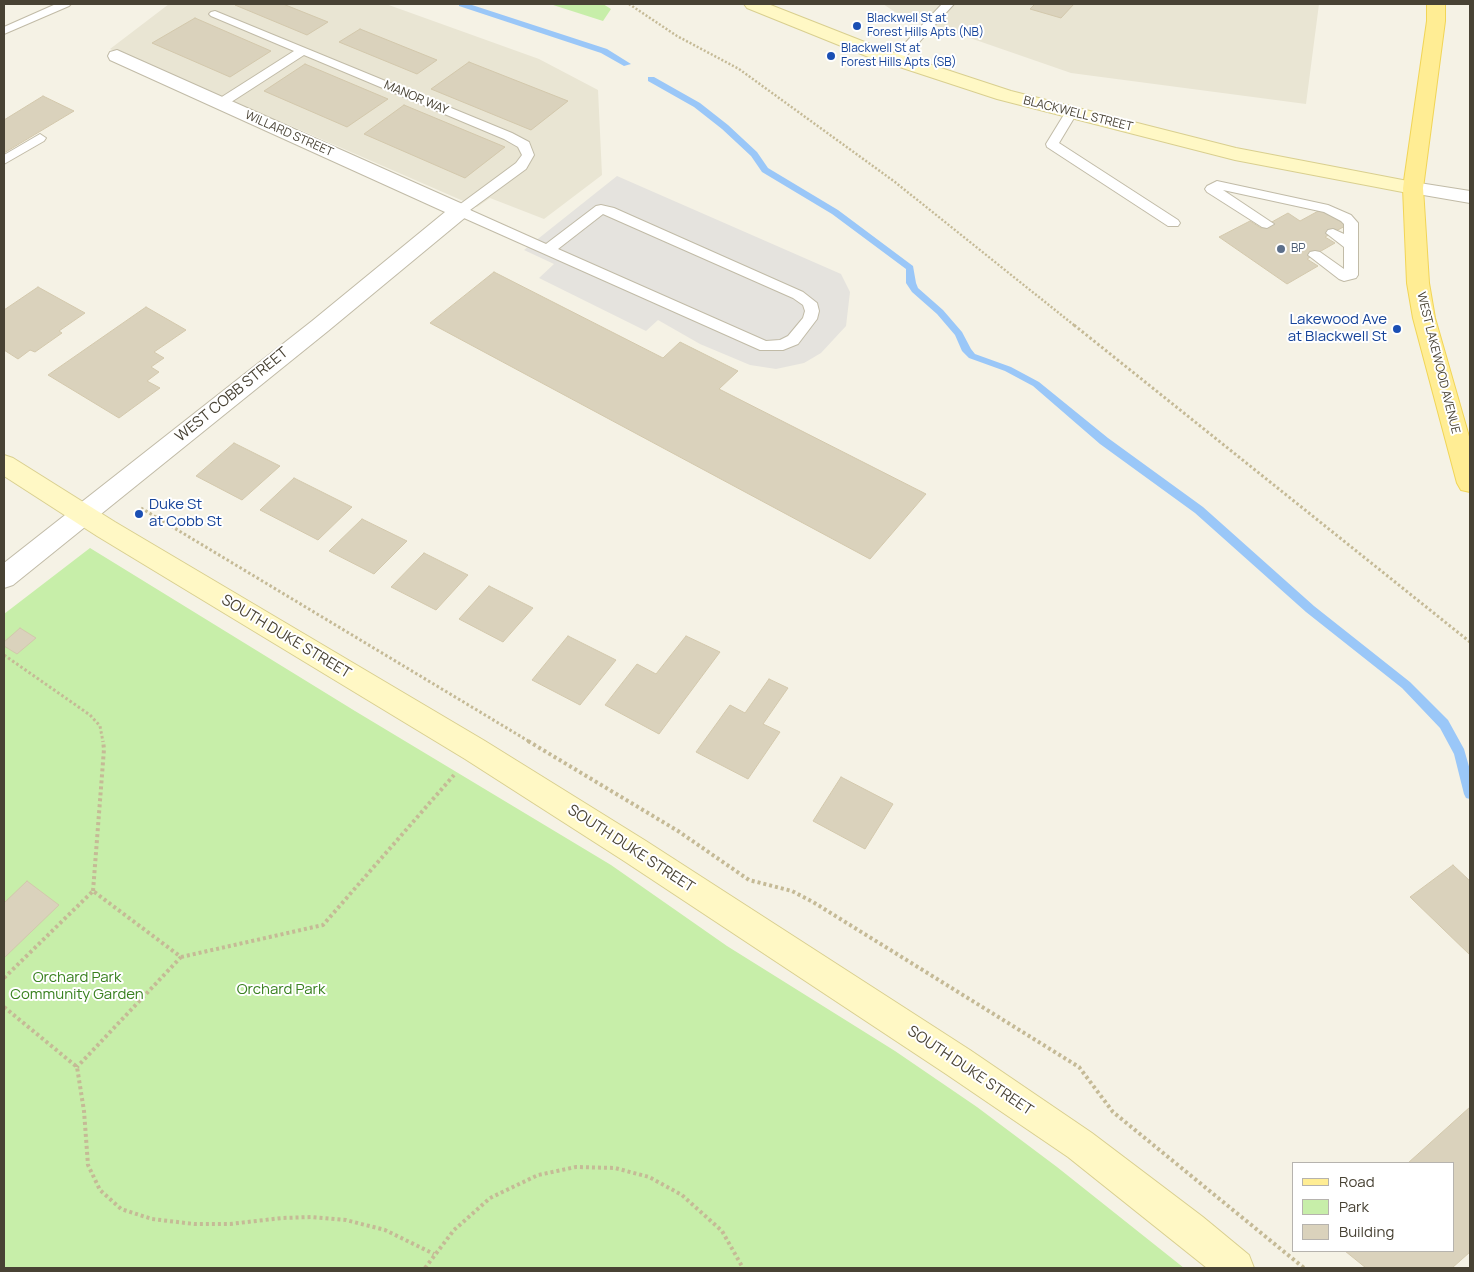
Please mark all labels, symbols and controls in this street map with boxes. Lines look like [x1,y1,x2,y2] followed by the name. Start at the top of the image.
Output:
[867,12,984,40] place label: Blackwell St at Forest Hills Apts (NB)
[851,20,863,32] marker: Blackwell St at Forest Hills Apts (NB)
[841,42,957,70] place label: Blackwell St at Forest Hills Apts (SB)
[825,50,837,62] marker: Blackwell St at Forest Hills Apts (SB)
[382,78,450,118] street label: MANOR WAY
[1022,93,1134,135] street label: BLACKWELL STREET
[243,108,335,160] street label: WILLARD STREET
[1291,242,1306,256] place label: BP
[1275,243,1287,255] marker: BP
[1413,291,1463,435] street label: WEST LAKEWOOD AVENUE
[1288,311,1387,346] place label: Lakewood Ave at Blackwell St
[1391,323,1403,335] marker: Lakewood Ave at Blackwell St
[172,344,292,446] street label: WEST COBB STREET
[149,496,222,531] place label: Duke St at Cobb St
[133,508,145,520] marker: Duke St at Cobb St
[218,591,354,683] street label: SOUTH DUKE STREET
[564,801,698,897] street label: SOUTH DUKE STREET
[10,969,144,1004] park label: Orchard Park Community Garden
[237,981,325,999] park label: Orchard Park
[904,1022,1036,1120] street label: SOUTH DUKE STREET
[1292,1162,1454,1252] legend
[1339,1171,1375,1192] text: Road
[1339,1196,1369,1217] text: Park
[1339,1221,1394,1242] text: Building

